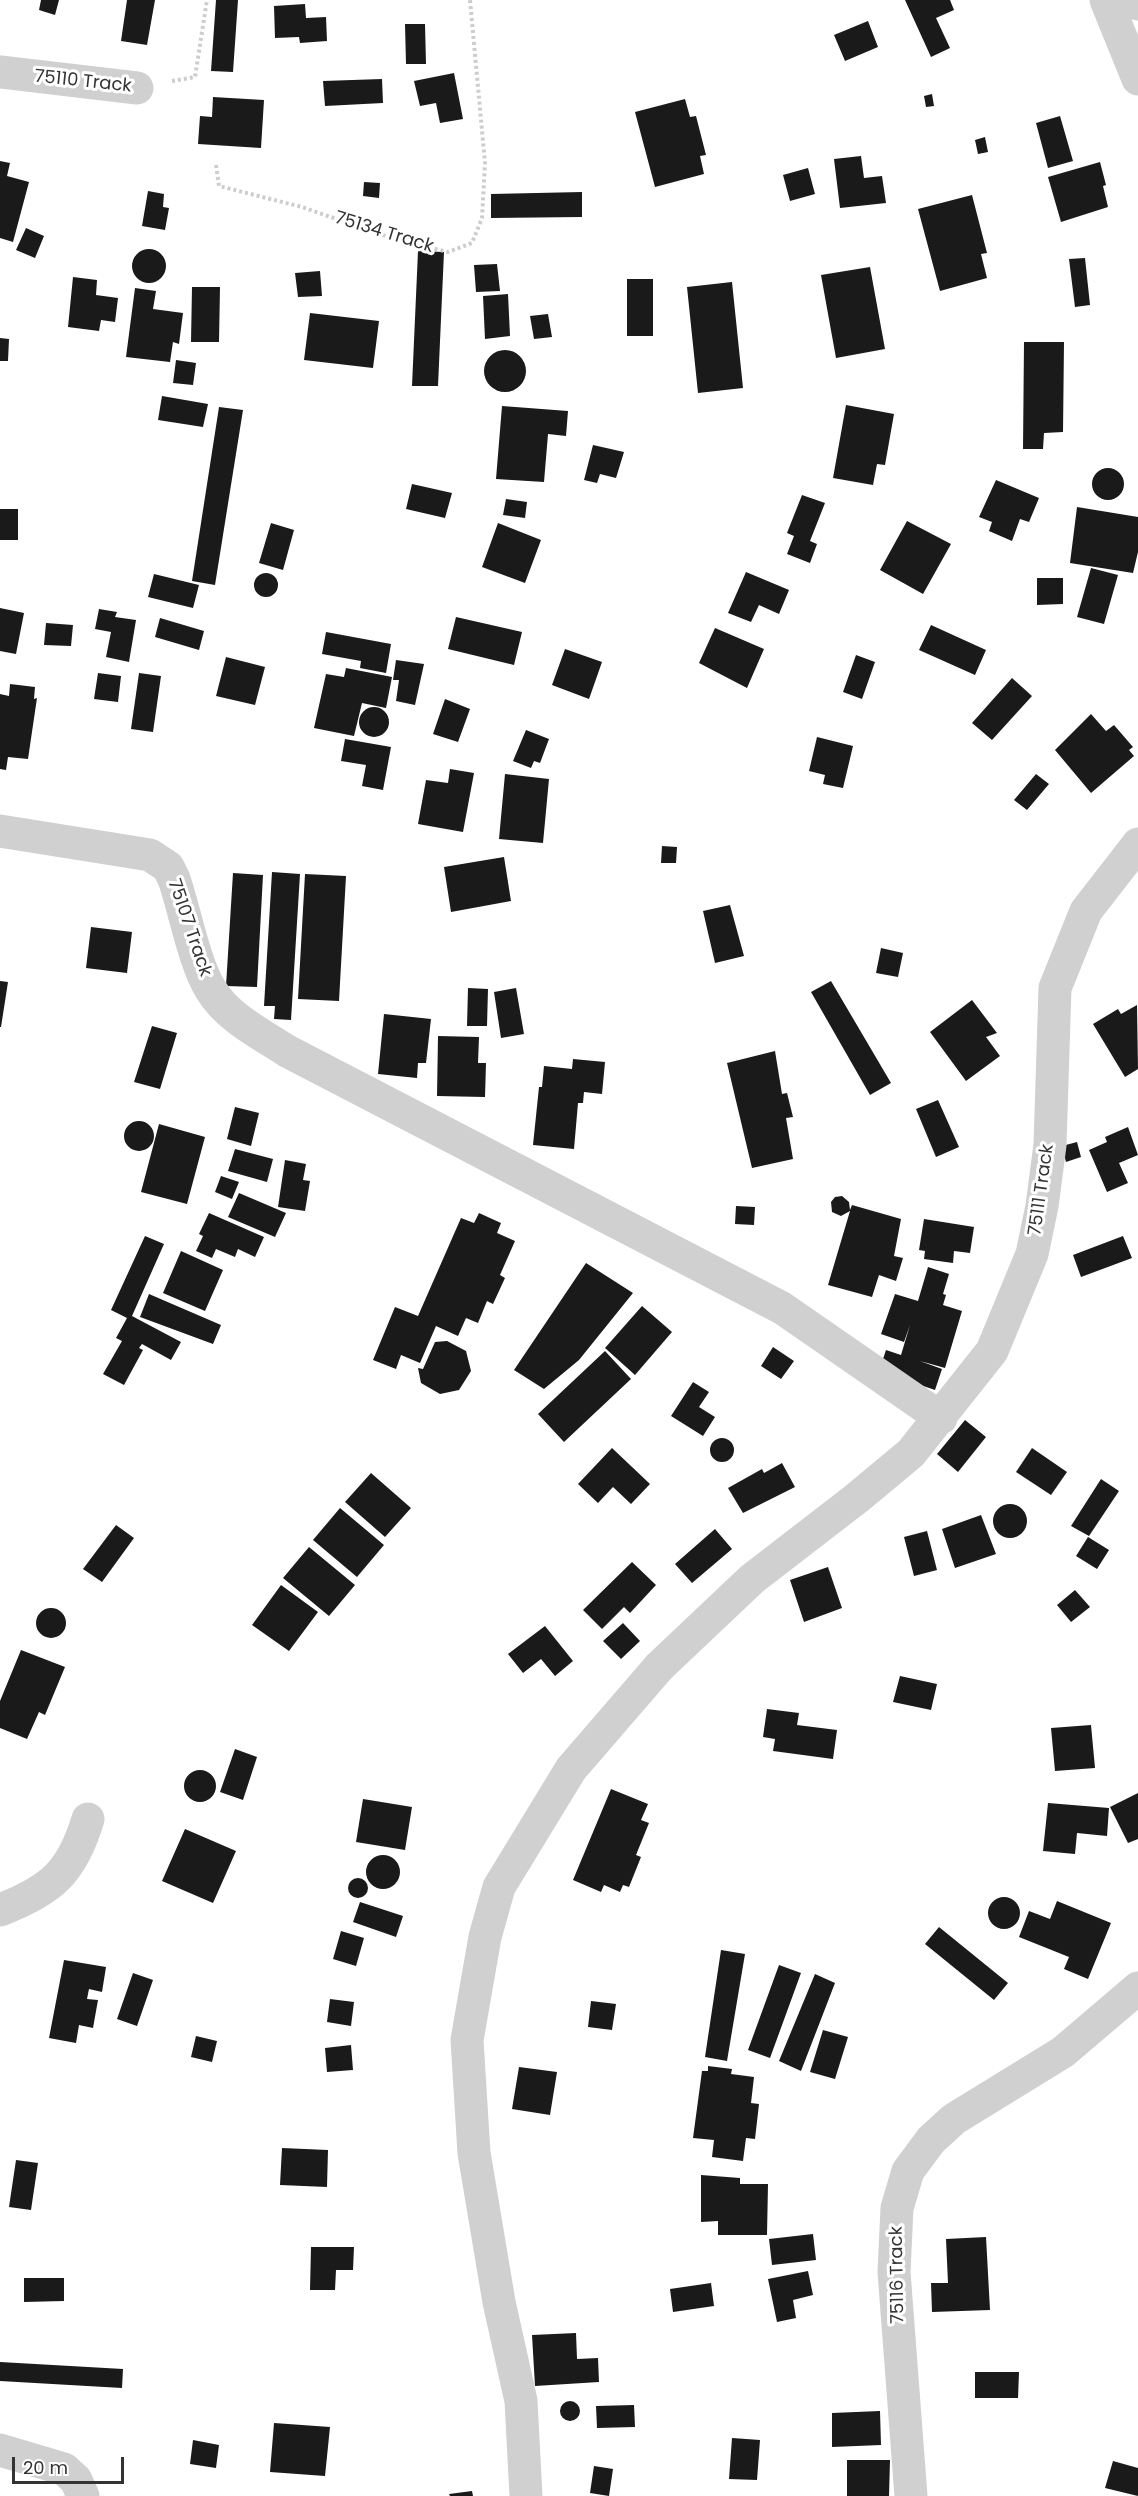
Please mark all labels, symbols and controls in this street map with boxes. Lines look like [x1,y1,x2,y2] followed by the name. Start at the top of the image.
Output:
[33,66,133,98] street label: 75110 Track
[332,208,436,258] street label: 75134 Track
[162,876,216,980] street label: 75107 Track
[1025,1143,1059,1237] street label: 75111 Track
[886,2226,910,2324] street label: 75116 Track
[15,2445,128,2483] scale bar
[23,2455,68,2480] text: 20 m

